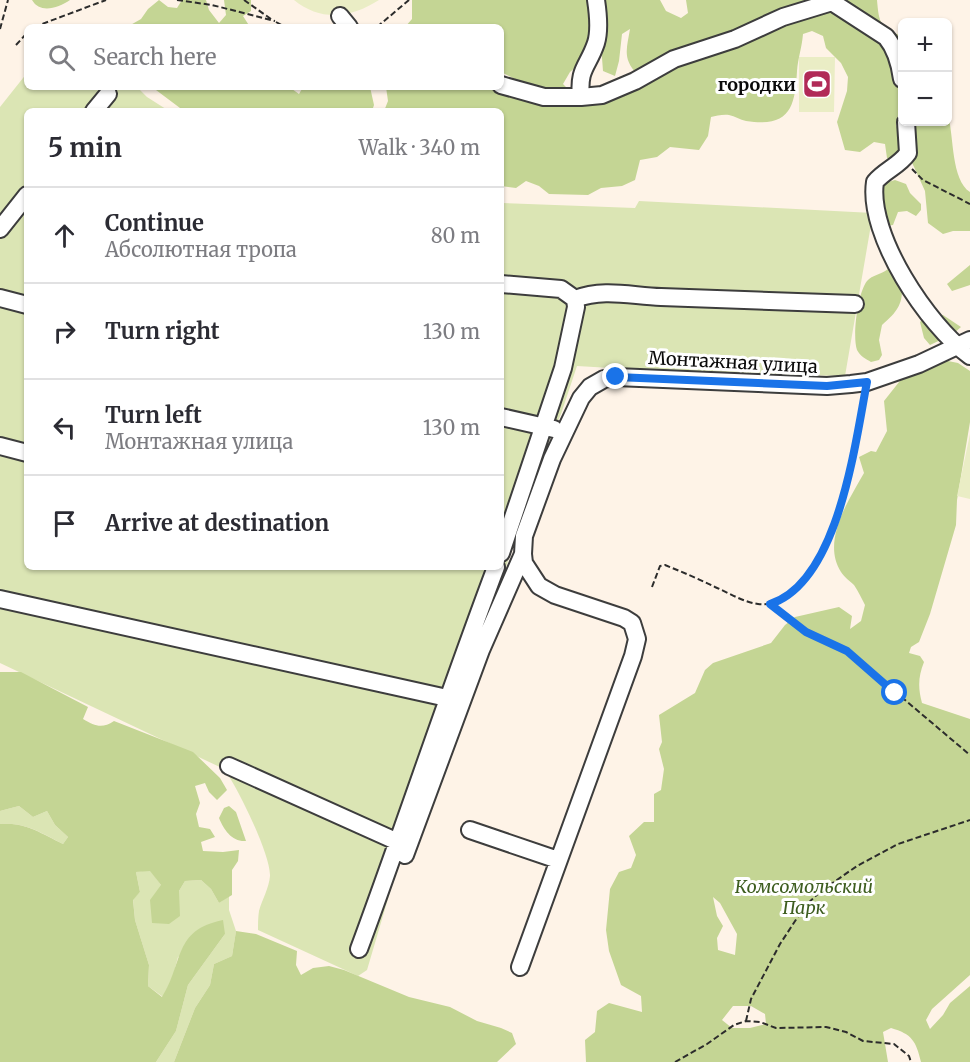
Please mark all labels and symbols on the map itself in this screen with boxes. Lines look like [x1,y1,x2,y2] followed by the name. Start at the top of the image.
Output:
[801,68,833,100] sports icon: городки
[718,73,796,96] place label: городки
[648,346,819,378] street label: Монтажная улица
[602,363,628,389] route end
[881,679,907,705] route start
[735,875,873,919] park label: Комсомольский Парк

